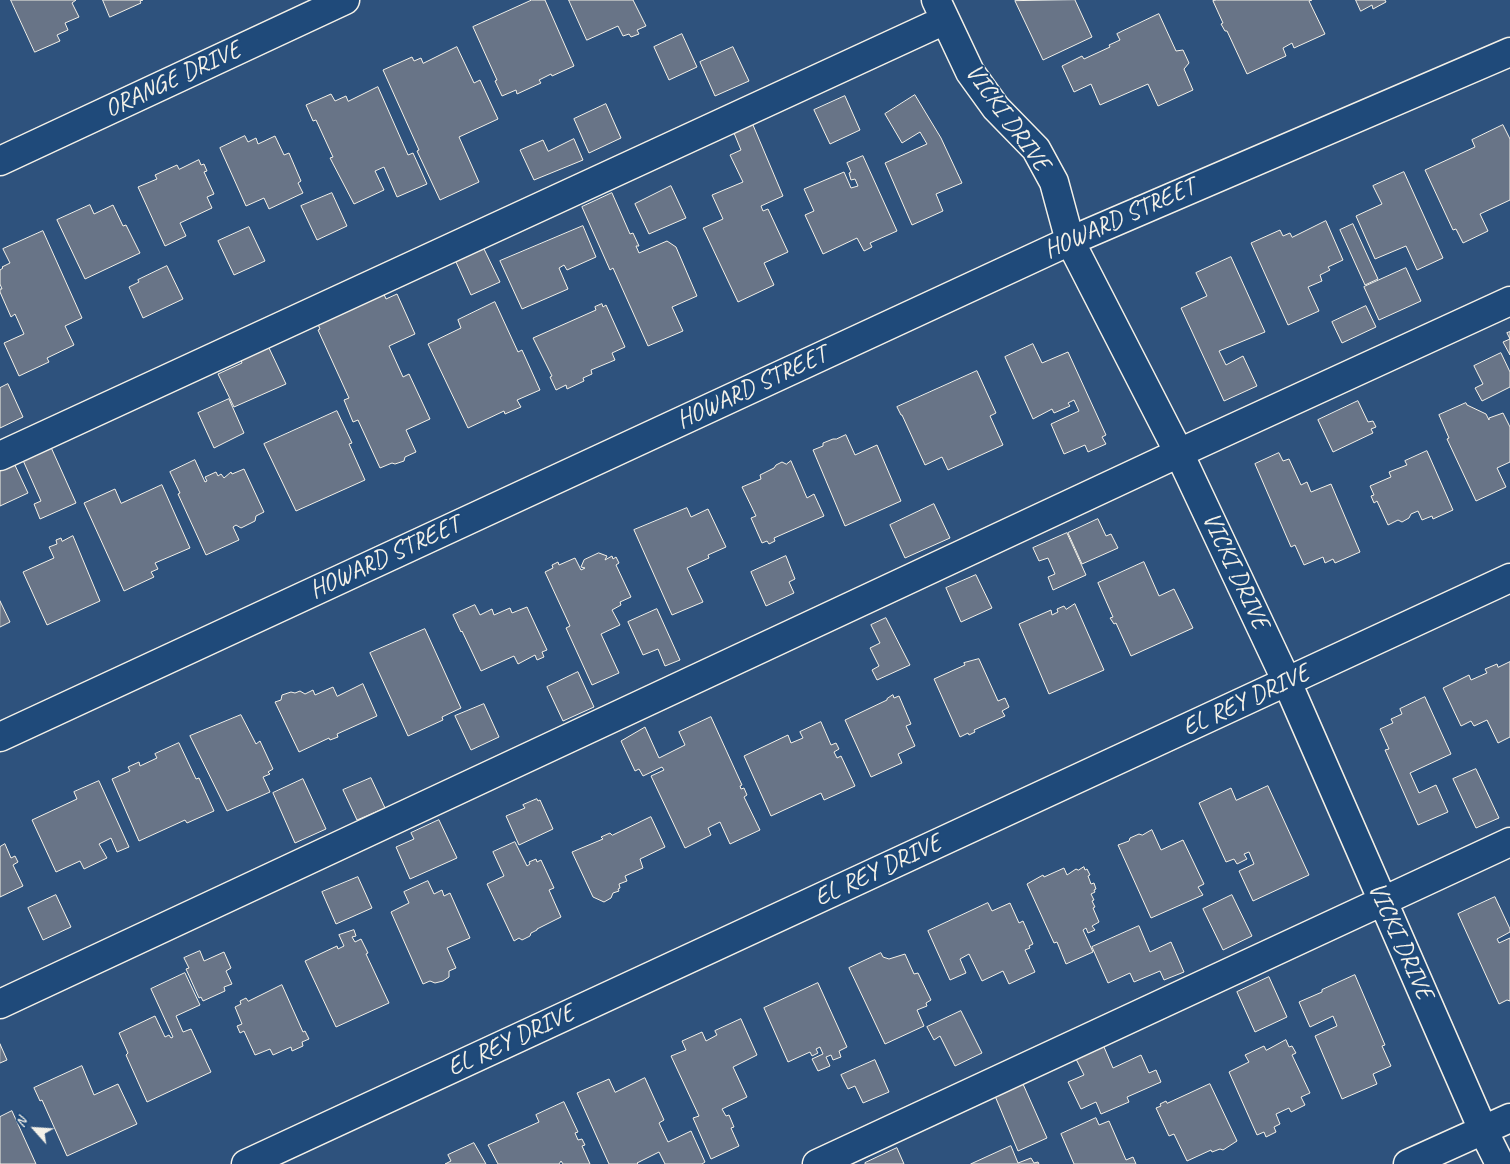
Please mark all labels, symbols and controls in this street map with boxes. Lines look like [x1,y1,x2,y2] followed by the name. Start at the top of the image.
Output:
[100,35,246,125] street label: ORANGE DRIVE
[958,59,1056,177] street label: VICKI DRIVE
[1039,172,1201,266] street label: HOWARD STREET
[672,340,832,436] street label: HOWARD STREET
[1195,508,1275,634] street label: VICKI DRIVE
[305,510,465,606] street label: HOWARD STREET
[1178,659,1314,743] street label: EL REY DRIVE
[810,829,946,913] street label: EL REY DRIVE
[1361,878,1439,1004] street label: VICKI DRIVE
[443,999,579,1083] street label: EL REY DRIVE
[10,1104,60,1154] north arrow
[12,1115,31,1130] text: N

